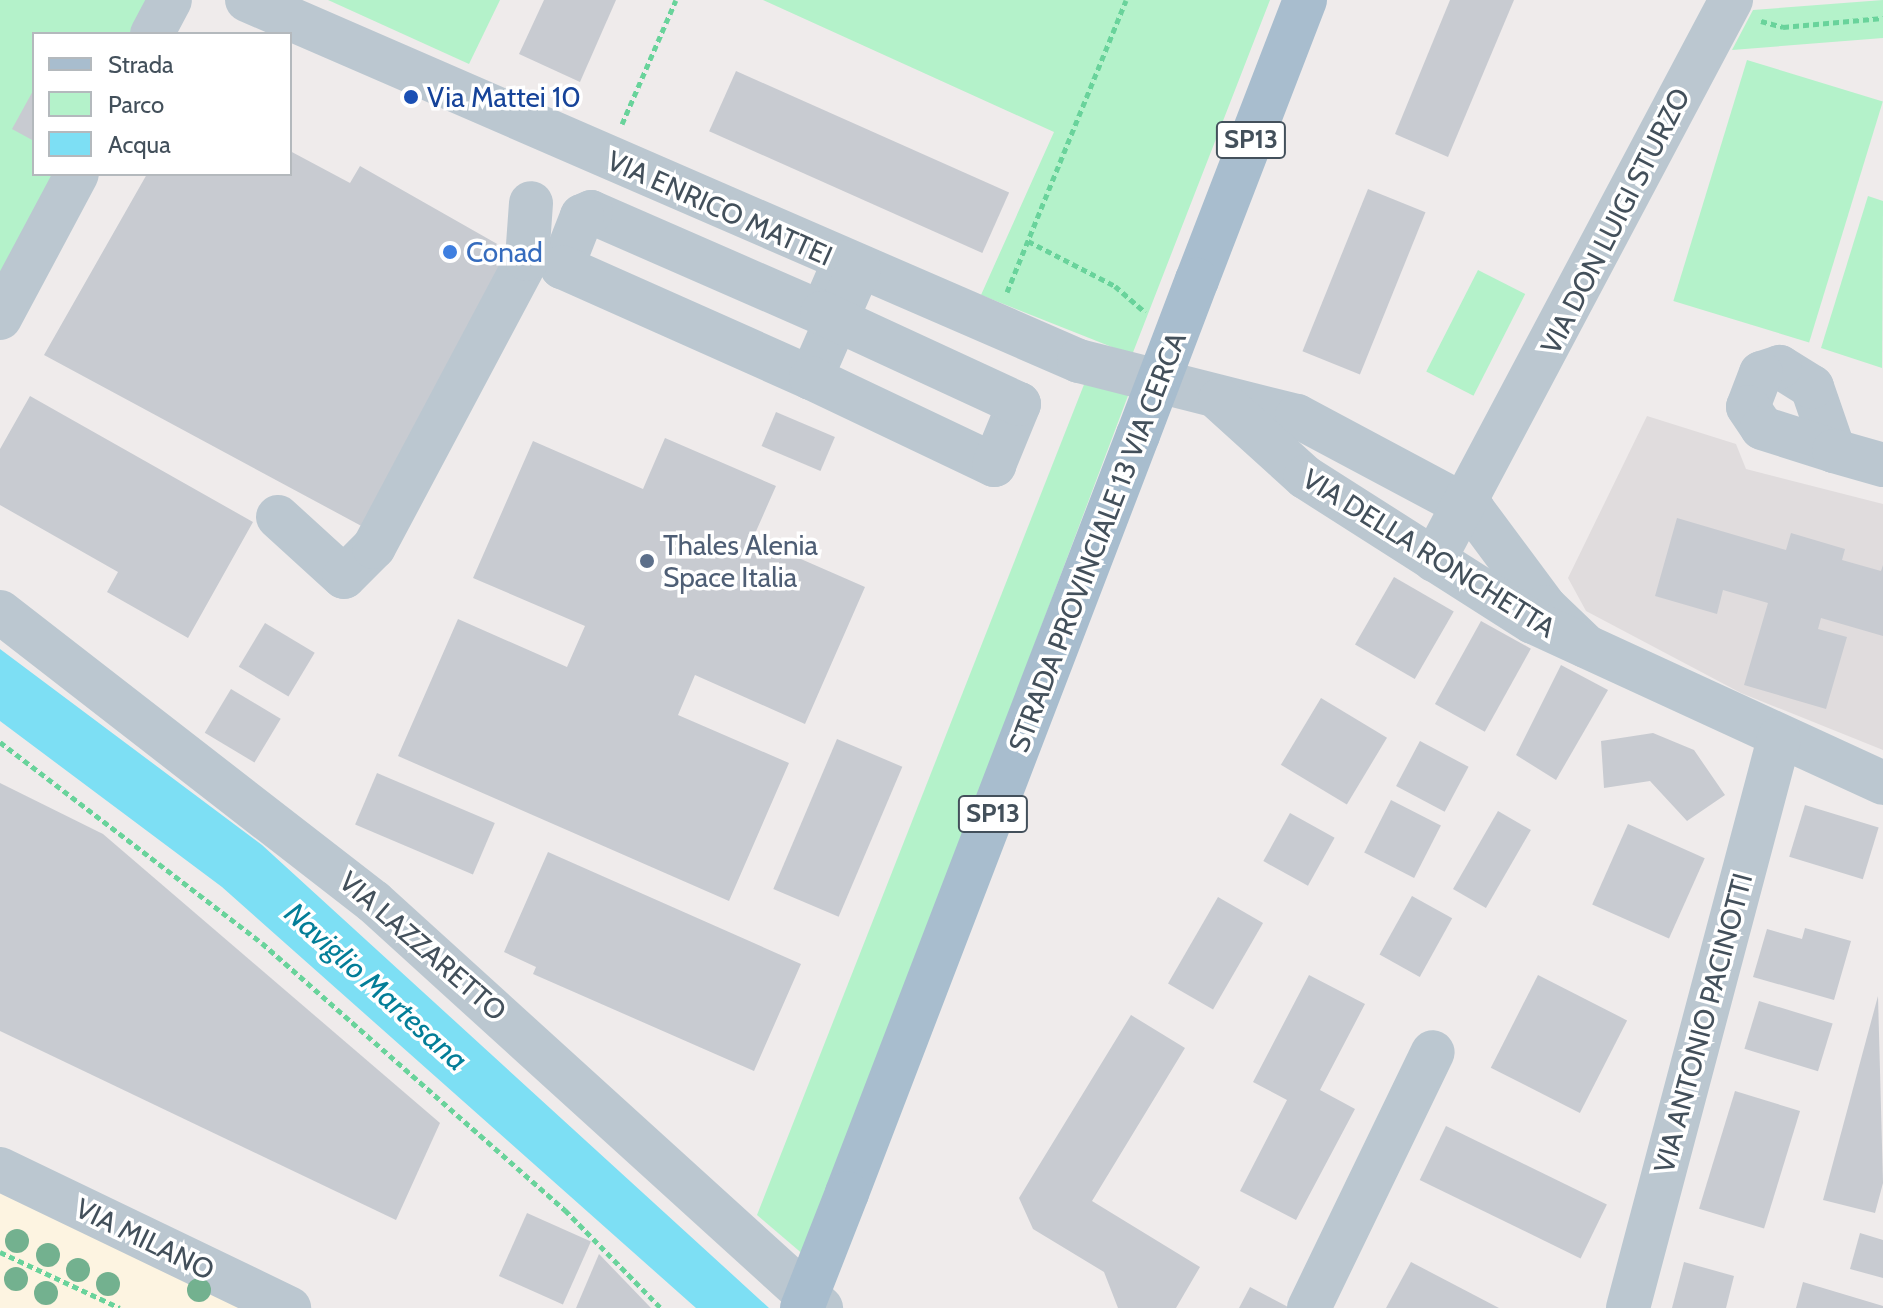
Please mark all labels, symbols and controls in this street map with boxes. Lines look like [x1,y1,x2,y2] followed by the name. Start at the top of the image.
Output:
[32,32,292,176] legend
[108,50,174,79] text: Strada
[427,80,581,114] place label: Via Mattei 10
[1533,83,1697,359] street label: VIA DON LUIGI STURZO
[402,88,420,106] marker: Via Mattei 10
[108,90,164,119] text: Parco
[1215,118,1287,162] road number: SP13
[108,130,171,159] text: Acqua
[602,143,838,273] street label: VIA ENRICO MATTEI
[466,235,543,269] place label: Conad
[441,243,459,261] marker: Conad
[1001,327,1193,757] street label: STRADA PROVINCIALE 13 VIA CERCA
[1296,462,1562,644] street label: VIA DELLA RONCHETTA
[663,528,818,594] place label: Thales Alenia Space Italia
[638,552,656,570] marker: Thales Alenia Space Italia
[957,792,1029,836] road number: SP13
[333,864,513,1028] street label: VIA LAZZARETTO
[1647,869,1759,1177] street label: VIA ANTONIO PACINOTTI
[277,895,475,1079] water label: Naviglio Martesana
[70,1191,220,1287] street label: VIA MILANO

